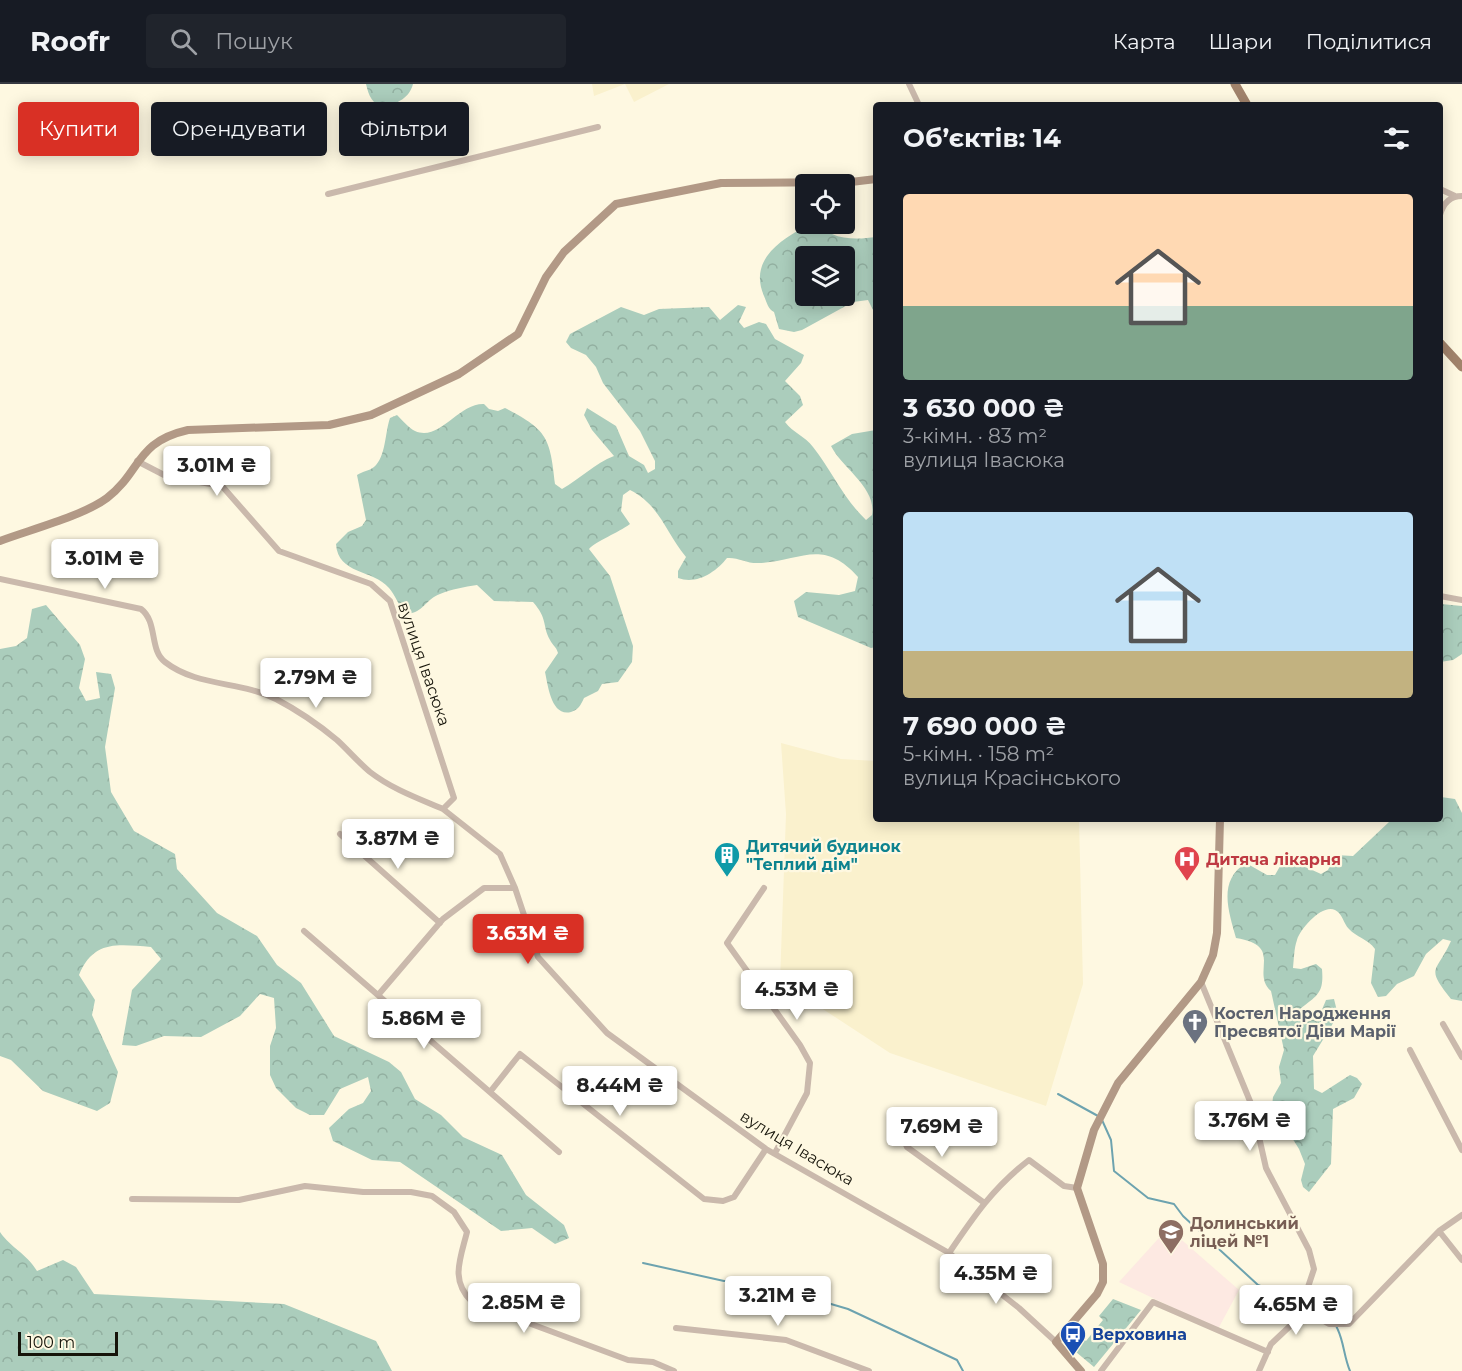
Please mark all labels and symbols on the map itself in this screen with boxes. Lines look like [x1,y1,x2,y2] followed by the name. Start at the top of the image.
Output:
[162,446,272,497] pin: 3.01M ₴
[50,539,160,590] pin: 3.01M ₴
[394,600,454,728] street label: вулиця Івасюка
[261,658,371,709] pin: 2.79M ₴
[343,819,453,870] pin: 3.87M ₴
[746,837,901,874] place label: Дитячий будинок "Теплий дім"
[712,840,742,878] building icon: Дитячий будинок "Теплий дім"
[1172,844,1202,882] hospital icon: Дитяча лікарня
[1206,850,1341,869] place label: Дитяча лікарня
[473,914,583,965] pin: 3.63M ₴
[742,970,852,1021] pin: 4.53M ₴
[369,999,479,1050] pin: 5.86M ₴
[1214,1004,1396,1041] place label: Костел Народження Пресвятої Діви Марії
[1180,1007,1210,1045] church icon: Костел Народження Пресвятої Діви Марії
[565,1066,675,1117] pin: 8.44M ₴
[1195,1101,1305,1152] pin: 3.76M ₴
[737,1106,857,1190] street label: вулиця Івасюка
[887,1107,997,1158] pin: 7.69M ₴
[1190,1214,1299,1251] place label: Долинський ліцей №1
[1156,1217,1186,1255] school or university icon: Долинський ліцей №1
[941,1254,1051,1305] pin: 4.35M ₴
[723,1276,833,1327] pin: 3.21M ₴
[469,1283,579,1334] pin: 2.85M ₴
[1241,1285,1351,1336] pin: 4.65M ₴
[1058,1319,1088,1357] bus stop icon: Верховина
[1092,1325,1187,1344] place label: Верховина
[18,1329,118,1356] scale bar

